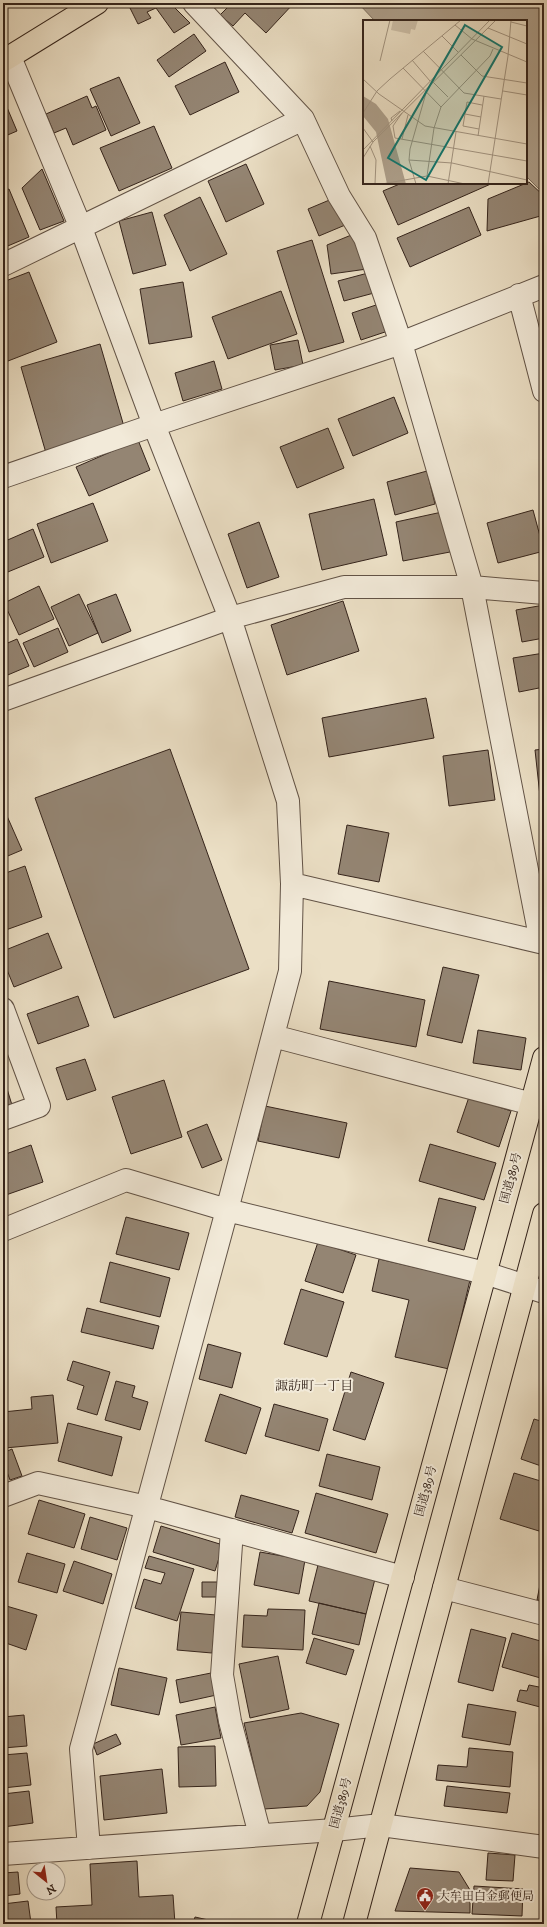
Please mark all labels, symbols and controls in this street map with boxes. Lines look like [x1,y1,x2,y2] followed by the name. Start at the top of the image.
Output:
[363,20,527,184] inset map
[497,1151,525,1205] street label: 国道389号
[275,1378,353,1394] district label: 諏訪町一丁目
[412,1464,440,1518] street label: 国道389号
[327,1776,355,1830] street label: 国道389号
[26,1861,66,1901] north arrow
[43,1880,58,1897] text: N
[415,1886,435,1911] public building icon: 大牟田白金郵便局
[438,1889,534,1904] place label: 大牟田白金郵便局

